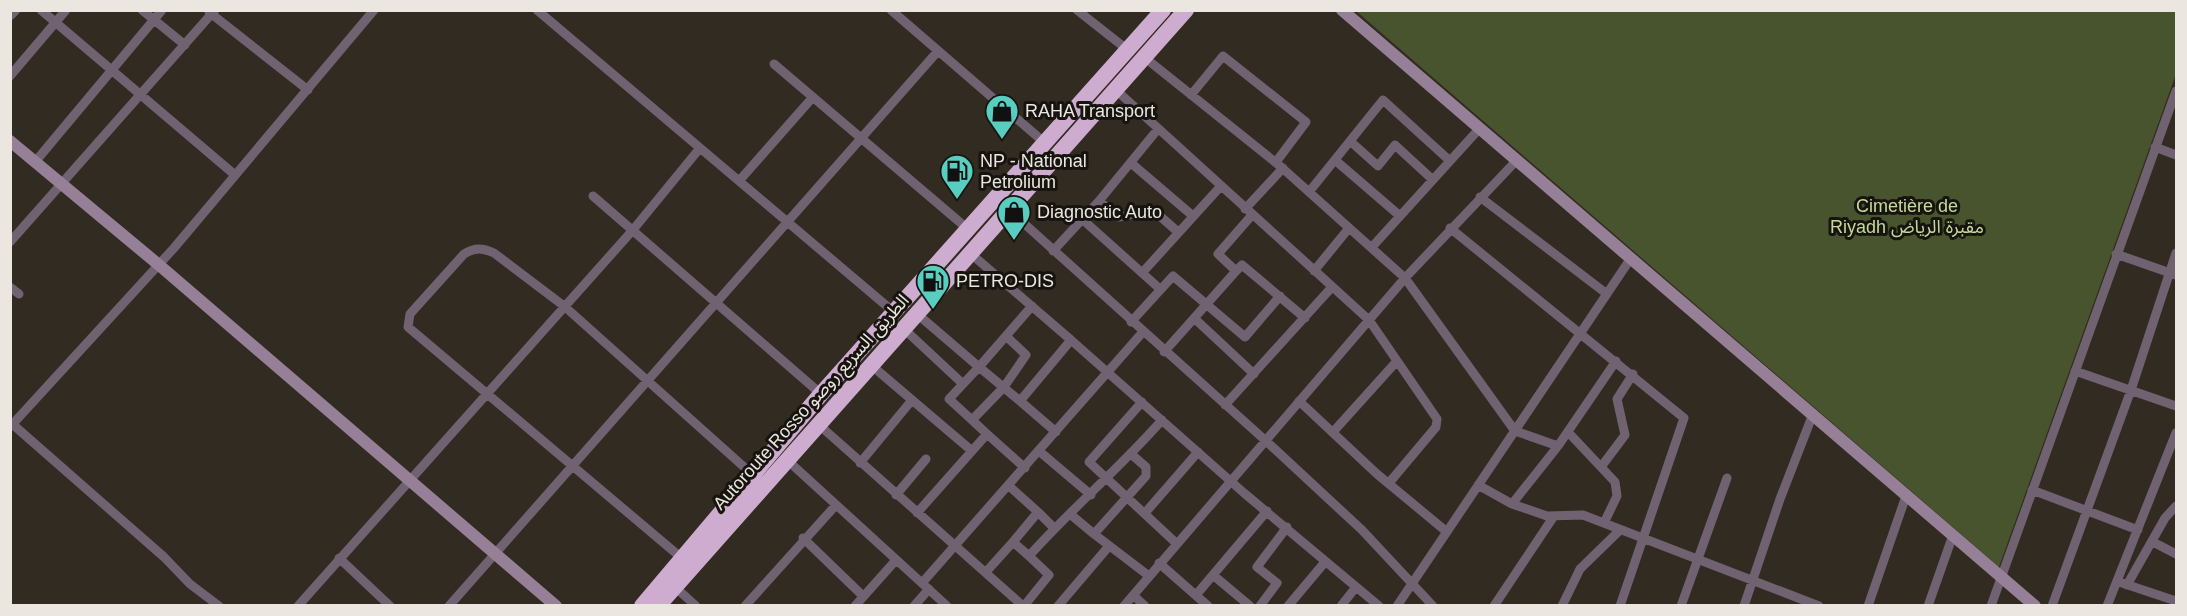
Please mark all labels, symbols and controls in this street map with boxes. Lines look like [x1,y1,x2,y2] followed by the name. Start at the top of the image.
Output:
[984,93,1020,140] shop icon: RAHA Transport
[1025,101,1155,121] place label: RAHA Transport
[980,151,1087,192] place label: NP - National Petrolium
[939,153,975,200] fuel station icon: NP - National Petrolium
[996,194,1032,241] shop icon: Diagnostic Auto
[1830,196,1984,238] park label: Cimetière de Riyadh مقبرة الرياض
[1037,202,1162,222] place label: Diagnostic Auto
[915,263,951,310] fuel station icon: PETRO-DIS
[956,271,1054,291] place label: PETRO-DIS
[709,290,916,516] street label: Autoroute Rosso الطريق السريع روصو

